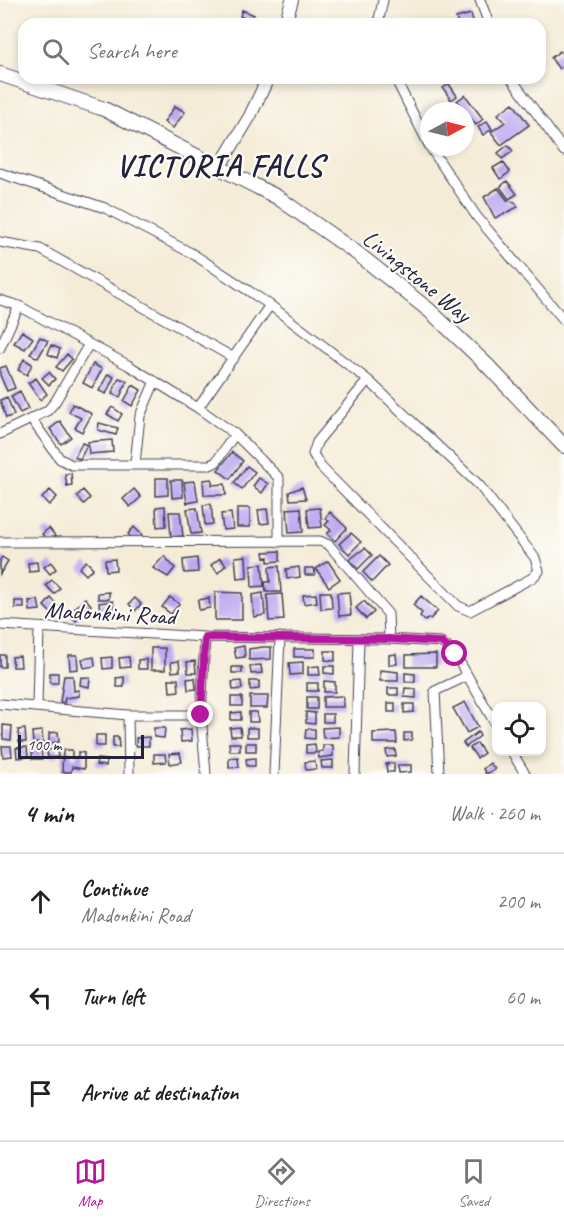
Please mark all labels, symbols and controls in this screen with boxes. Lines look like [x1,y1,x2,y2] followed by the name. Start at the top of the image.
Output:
[18,18,546,84] search box
[39,35,72,68] icon: search
[87,37,177,65] text: Search here
[420,102,474,156] north arrow
[116,147,329,185] district label: VICTORIA FALLS
[357,223,479,330] street label: Livingstone Way
[44,595,180,632] street label: Madonkini Road
[441,640,467,666] route start
[187,701,213,727] route end
[492,702,546,756] map controls
[492,702,546,756] button: locate
[18,732,144,760] scale bar
[27,735,61,755] text: 100 m
[24,797,74,830] text: 4 min
[450,801,540,826] text: Walk · 260 m
[81,875,147,903] text: Continue
[24,885,57,918] icon: ahead
[497,889,540,914] text: 200 m
[81,903,190,928] text: Madonkini Road
[24,981,57,1014] icon: left
[81,983,145,1011] text: Turn left
[506,985,540,1010] text: 60 m
[24,1077,57,1110] icon: arrive
[81,1079,238,1107] text: Arrive at destination
[74,1155,107,1211] tab: Map
[254,1155,310,1211] tab: Directions
[457,1155,490,1211] tab: Saved

